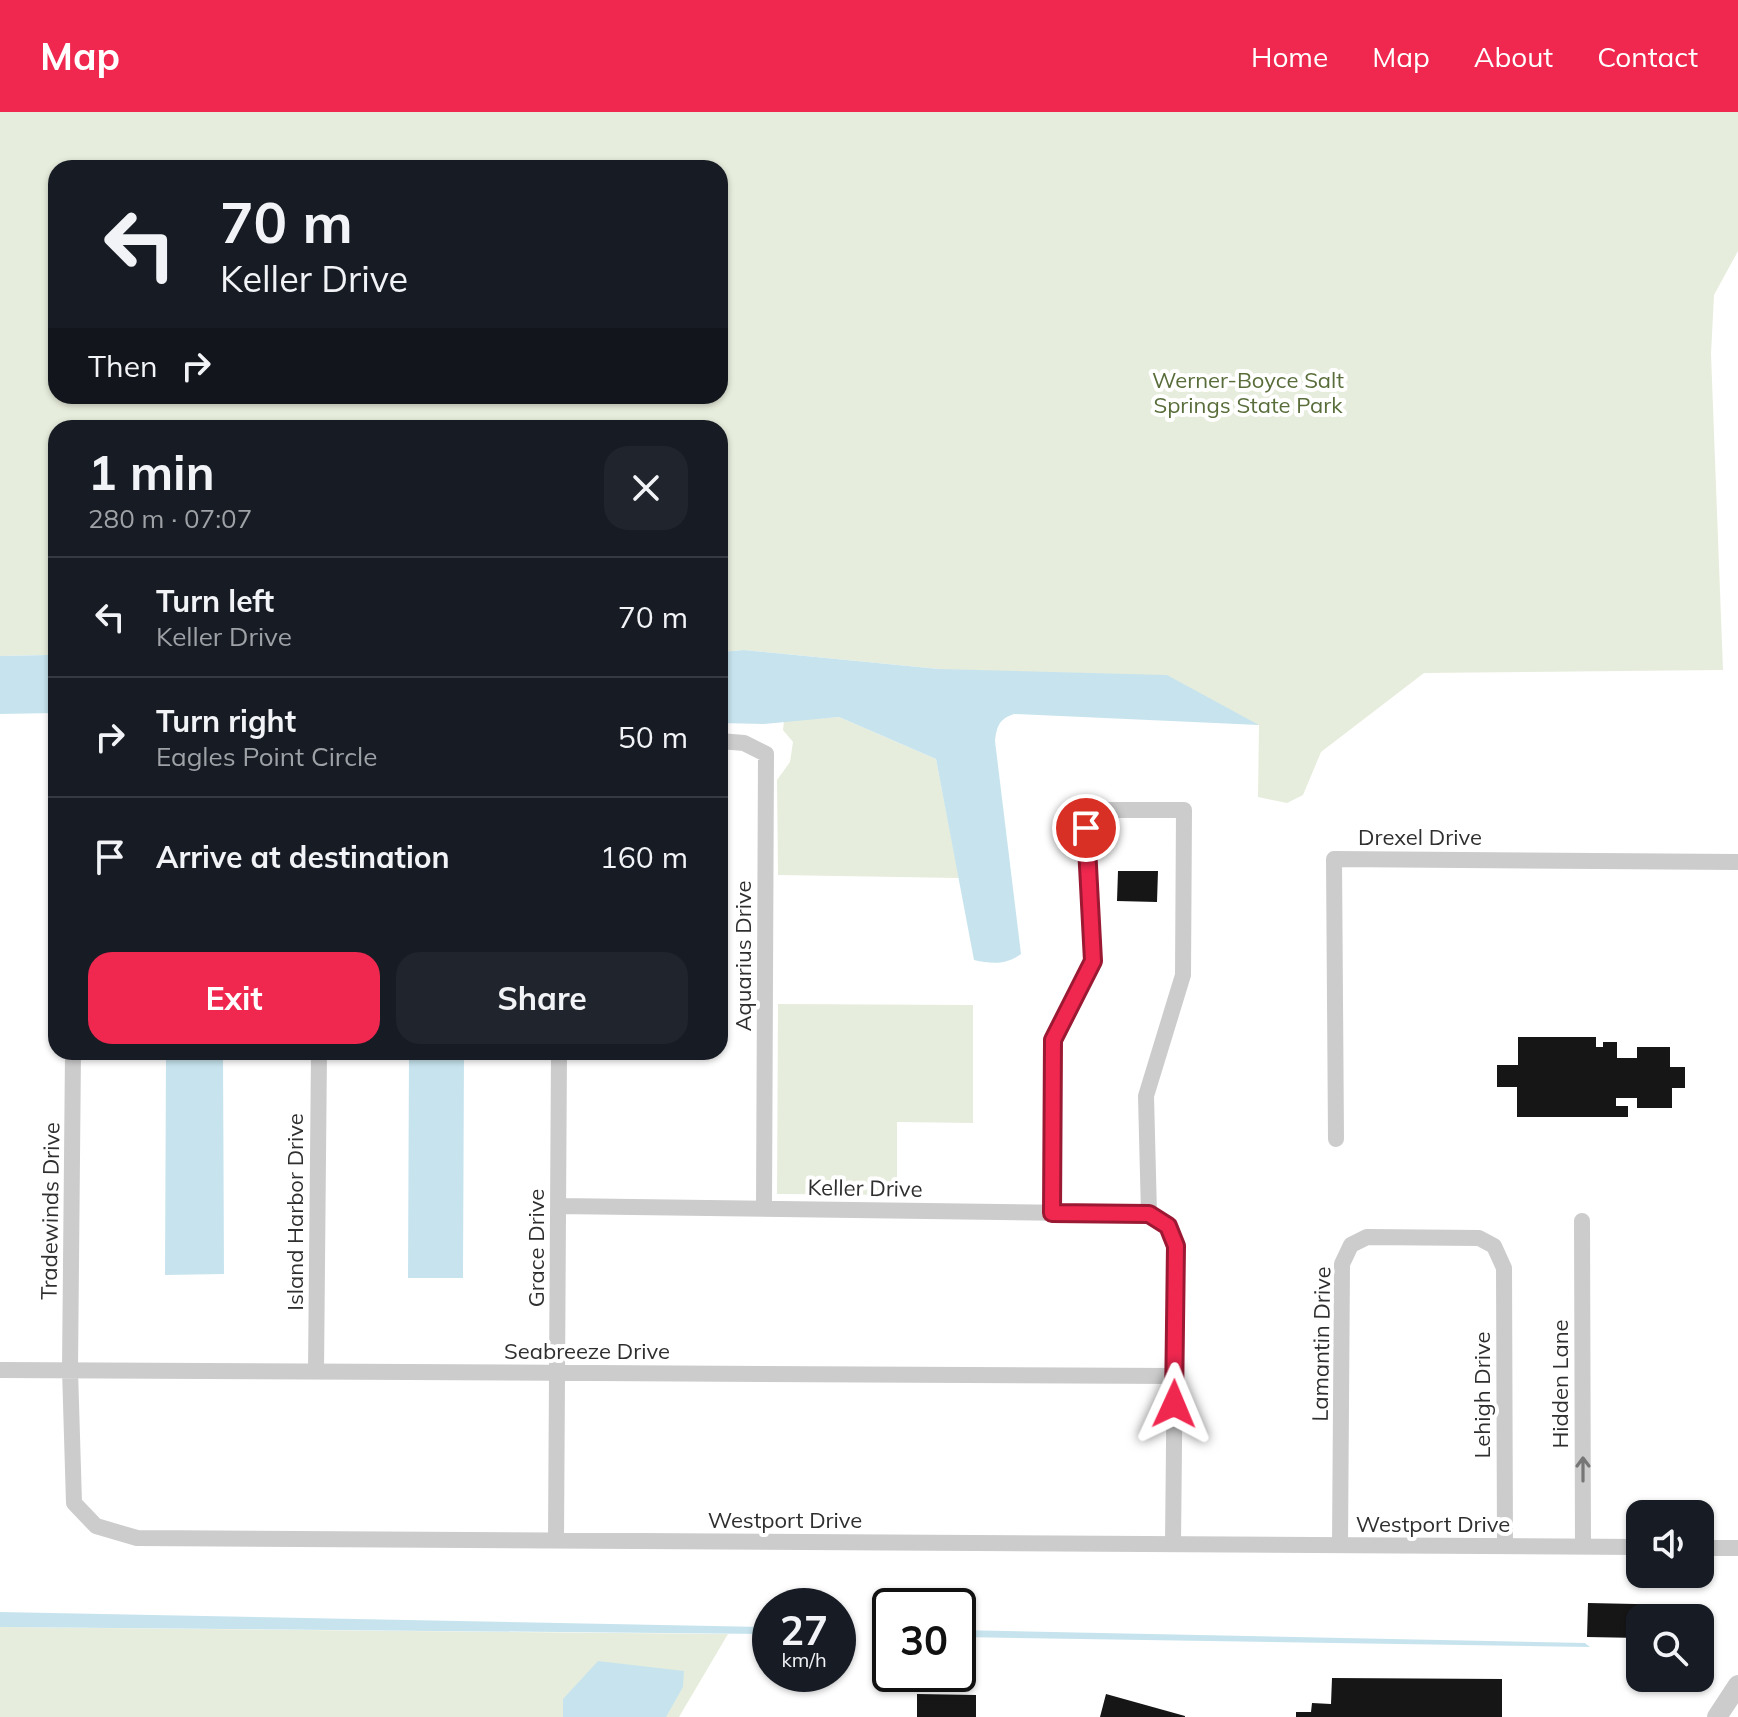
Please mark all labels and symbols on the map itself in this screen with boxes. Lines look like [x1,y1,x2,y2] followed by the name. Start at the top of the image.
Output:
[1152,366,1344,419] park label: Werner-Boyce Salt Springs State Park
[1052,794,1120,862] pin
[1358,823,1482,851] street label: Drexel Drive
[729,881,757,1031] street label: Aquarius Drive
[281,1113,309,1311] street label: Island Harbor Drive
[34,1122,66,1300] street label: Tradewinds Drive
[807,1173,923,1203] street label: Keller Drive
[522,1189,550,1307] street label: Grace Drive
[1306,1266,1336,1422] street label: Lamantin Drive
[1546,1319,1574,1449] street label: Hidden Lane
[1468,1331,1496,1459] street label: Lehigh Drive
[504,1337,670,1365] street label: Seabreeze Drive
[1132,1362,1216,1446] position arrow
[1575,1456,1590,1483] one-way arrow
[708,1506,862,1534] street label: Westport Drive
[1356,1510,1510,1538] street label: Westport Drive
[872,1588,976,1692] speed limit sign: 30

